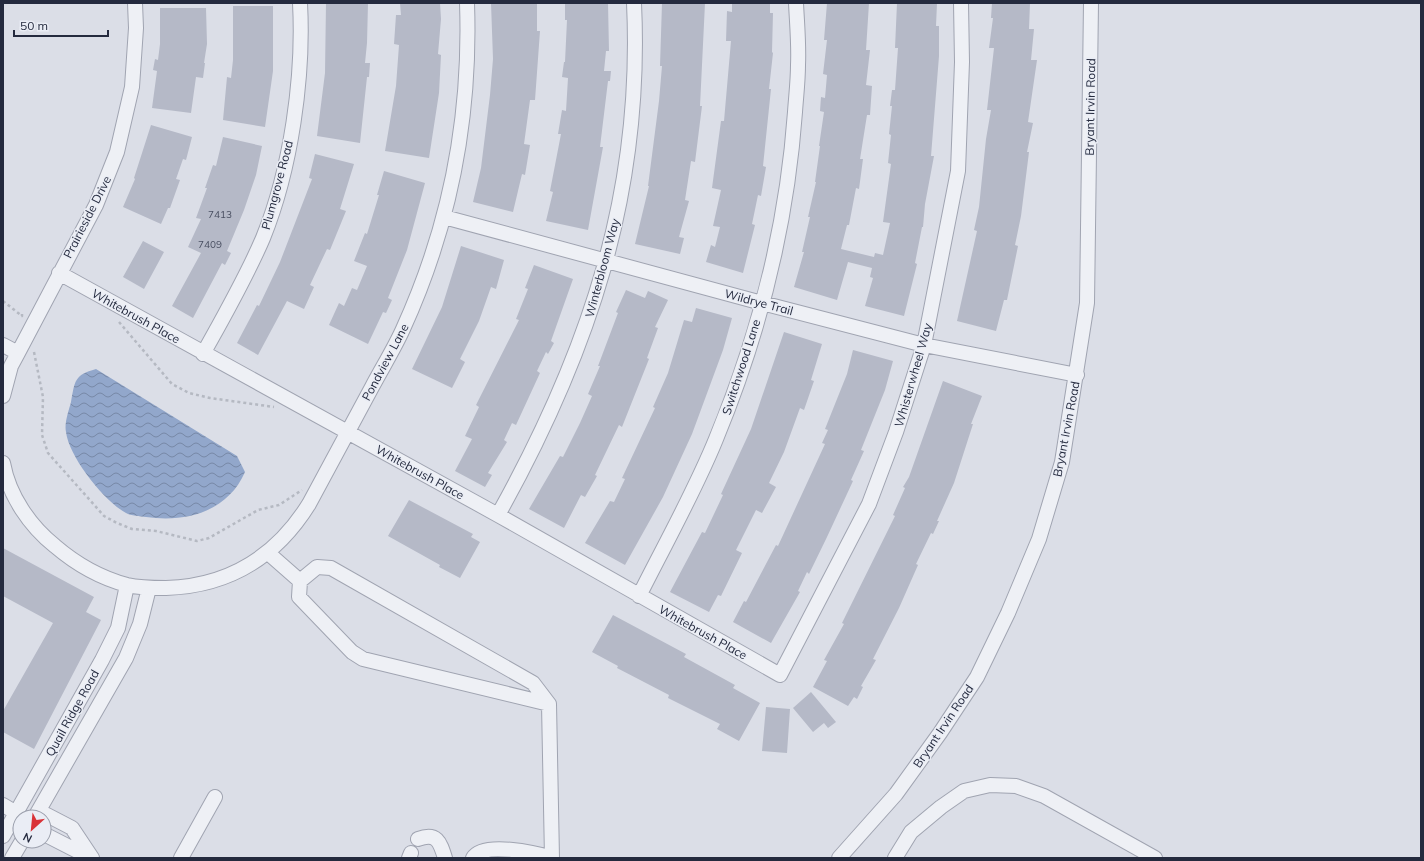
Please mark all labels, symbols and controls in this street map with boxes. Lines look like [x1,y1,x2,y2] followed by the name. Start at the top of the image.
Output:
[14,12,108,38] scale bar
[20,18,48,33] text: 50 m
[1082,58,1098,156] street label: Bryant Irvin Road
[258,139,296,231] street label: Plumgrove Road
[60,173,114,261] street label: Prairieside Drive
[208,208,232,221] house number: 7413
[582,216,623,319] street label: Winterbloom Way
[198,238,222,251] house number: 7409
[89,286,183,346] street label: Whitebrush Place
[723,286,795,318] street label: Wildrye Trail
[719,317,763,417] street label: Switchwood Lane
[358,321,412,403] street label: Pondview Lane
[891,321,935,429] street label: Whisterwheel Way
[1049,380,1083,478] street label: Bryant Irvin Road
[373,442,467,502] street label: Whitebrush Place
[656,602,750,662] street label: Whitebrush Place
[42,667,102,759] street label: Quail Ridge Road
[910,681,976,771] street label: Bryant Irvin Road
[12,809,52,849] north arrow
[21,830,34,846] text: N

